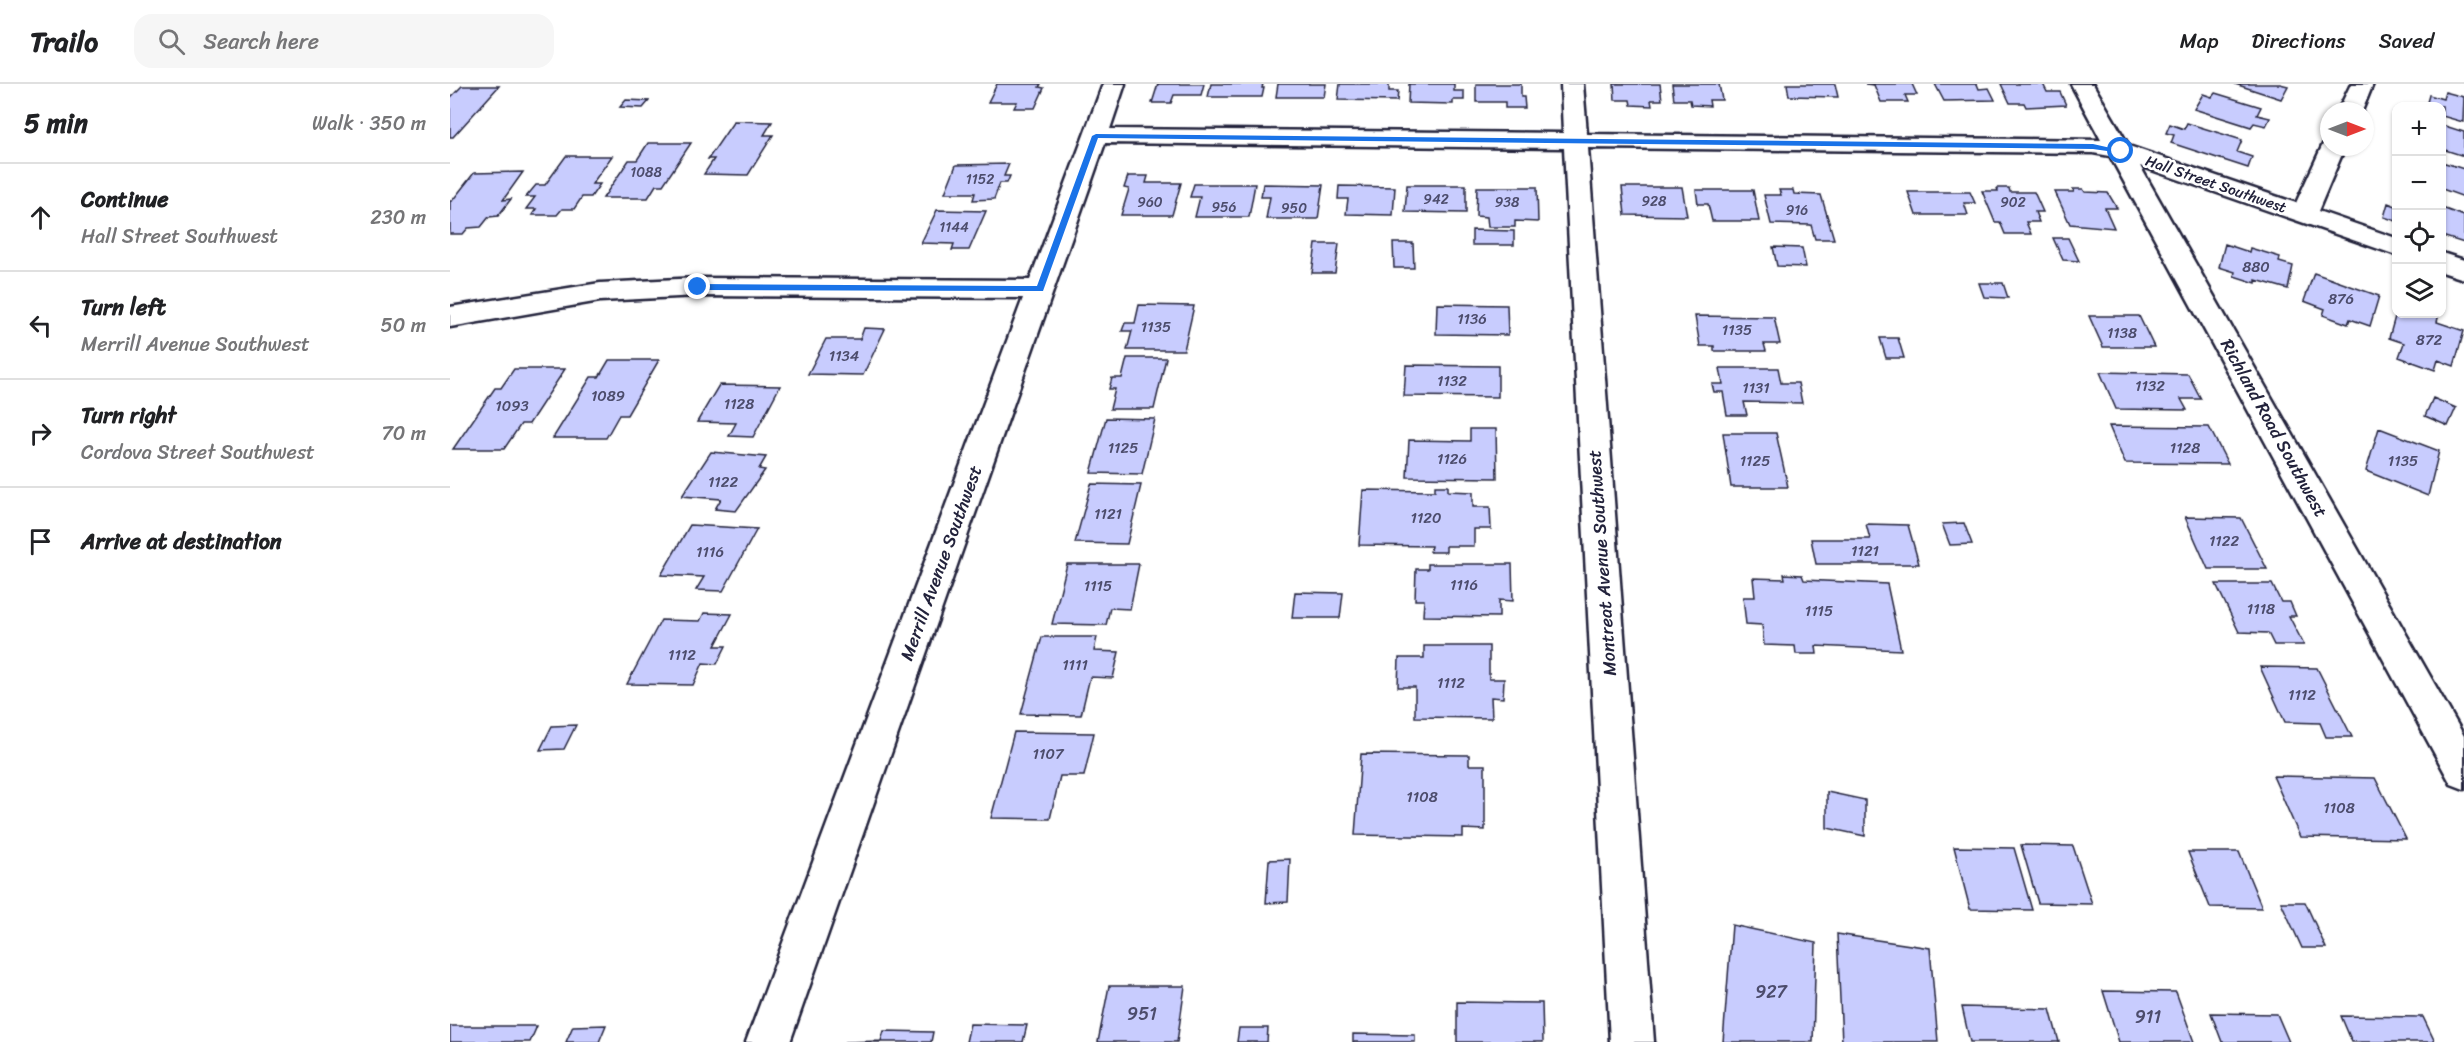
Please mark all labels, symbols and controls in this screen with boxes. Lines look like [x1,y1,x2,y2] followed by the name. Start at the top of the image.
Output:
[134,14,554,68] search box
[30,17,98,66] text: Trailo
[203,22,319,61] text: Search here
[2180,22,2218,60] text: Map
[2251,22,2346,60] text: Directions
[2379,22,2434,60] text: Saved
[155,25,188,58] icon: search
[24,100,88,146] text: 5 min
[2320,102,2374,156] north arrow
[2392,102,2446,318] map controls
[2392,102,2446,156] button: +
[312,106,426,141] text: Walk · 350 m
[2107,137,2133,163] route start
[2142,148,2290,220] street label: Hall Street Southwest
[2392,156,2446,210] button: −
[630,160,662,185] house number: 1088
[966,167,994,192] house number: 1152
[81,180,169,219] text: Continue
[1423,187,1449,212] house number: 942
[1641,189,1667,214] house number: 928
[1137,190,1163,215] house number: 960
[1495,190,1520,215] house number: 938
[2000,190,2026,215] house number: 902
[1211,195,1237,220] house number: 956
[1281,196,1307,221] house number: 950
[1786,198,1808,223] house number: 916
[370,200,426,235] text: 230 m
[24,201,57,234] icon: ahead
[2392,210,2446,264] button: locate
[939,215,969,240] house number: 1144
[81,219,278,254] text: Hall Street Southwest
[2242,254,2270,280] house number: 880
[2392,264,2446,318] button: layers
[684,273,710,299] route end
[2328,286,2354,312] house number: 876
[81,288,166,327] text: Turn left
[1457,306,1487,332] house number: 1136
[381,308,426,343] text: 50 m
[24,309,57,342] icon: left
[1141,314,1171,340] house number: 1135
[1722,317,1752,343] house number: 1135
[2107,320,2137,346] house number: 1138
[81,327,310,362] text: Merrill Avenue Southwest
[2416,327,2442,353] house number: 872
[2211,333,2337,524] street label: Richland Road Southwest
[829,343,859,369] house number: 1134
[1437,368,1467,394] house number: 1132
[2135,373,2165,399] house number: 1132
[1742,375,1770,401] house number: 1131
[591,383,625,409] house number: 1089
[724,391,754,417] house number: 1128
[495,393,529,419] house number: 1093
[81,396,176,435] text: Turn right
[381,416,426,451] text: 70 m
[24,417,57,450] icon: right
[81,435,315,470] text: Cordova Street Southwest
[1108,435,1138,461] house number: 1125
[2170,435,2200,461] house number: 1128
[1437,446,1467,472] house number: 1126
[1740,448,1770,474] house number: 1125
[2388,448,2418,474] house number: 1135
[1578,449,1626,677] street label: Montreat Avenue Southwest
[891,461,991,665] street label: Merrill Avenue Southwest
[708,469,738,495] house number: 1122
[1094,501,1122,527] house number: 1121
[1410,505,1442,531] house number: 1120
[81,522,282,561] text: Arrive at destination
[24,525,57,558] icon: arrive
[2209,528,2239,554] house number: 1122
[1851,538,1879,564] house number: 1121
[696,539,724,565] house number: 1116
[1450,572,1478,598] house number: 1116
[1084,573,1112,599] house number: 1115
[2247,596,2275,622] house number: 1118
[1805,598,1833,624] house number: 1115
[668,642,696,668] house number: 1112
[1062,652,1088,678] house number: 1111
[1437,670,1465,696] house number: 1112
[2288,682,2316,708] house number: 1112
[1033,741,1065,767] house number: 1107
[1406,784,1438,810] house number: 1108
[2323,795,2355,821] house number: 1108
[1755,976,1789,1008] house number: 927
[1127,998,1157,1030] house number: 951
[2135,1001,2162,1033] house number: 911

